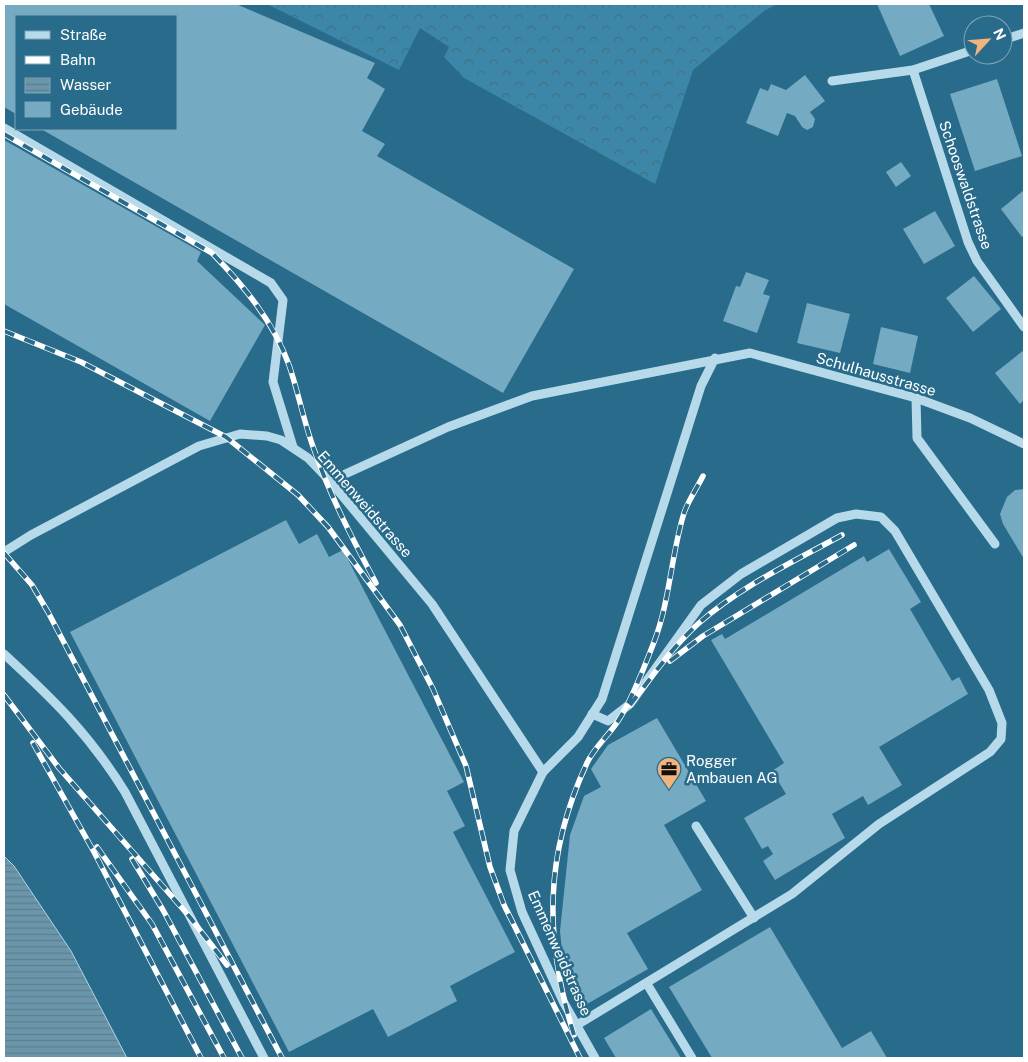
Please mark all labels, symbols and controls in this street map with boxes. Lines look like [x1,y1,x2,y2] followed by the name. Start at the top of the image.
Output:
[15,15,178,130] legend
[963,15,1013,65] north arrow
[60,26,107,43] text: Straße
[990,26,1009,43] text: N
[60,51,96,68] text: Bahn
[60,76,112,93] text: Wasser
[60,101,123,118] text: Gebäude
[936,118,996,252] street label: Schooswaldstrasse
[814,349,938,399] street label: Schulhausstrasse
[314,447,416,561] street label: Emmenweidstrasse
[686,752,777,786] place label: Rogger Ambauen AG
[656,756,682,790] office icon: Rogger Ambauen AG
[525,888,595,1018] street label: Emmenweidstrasse

